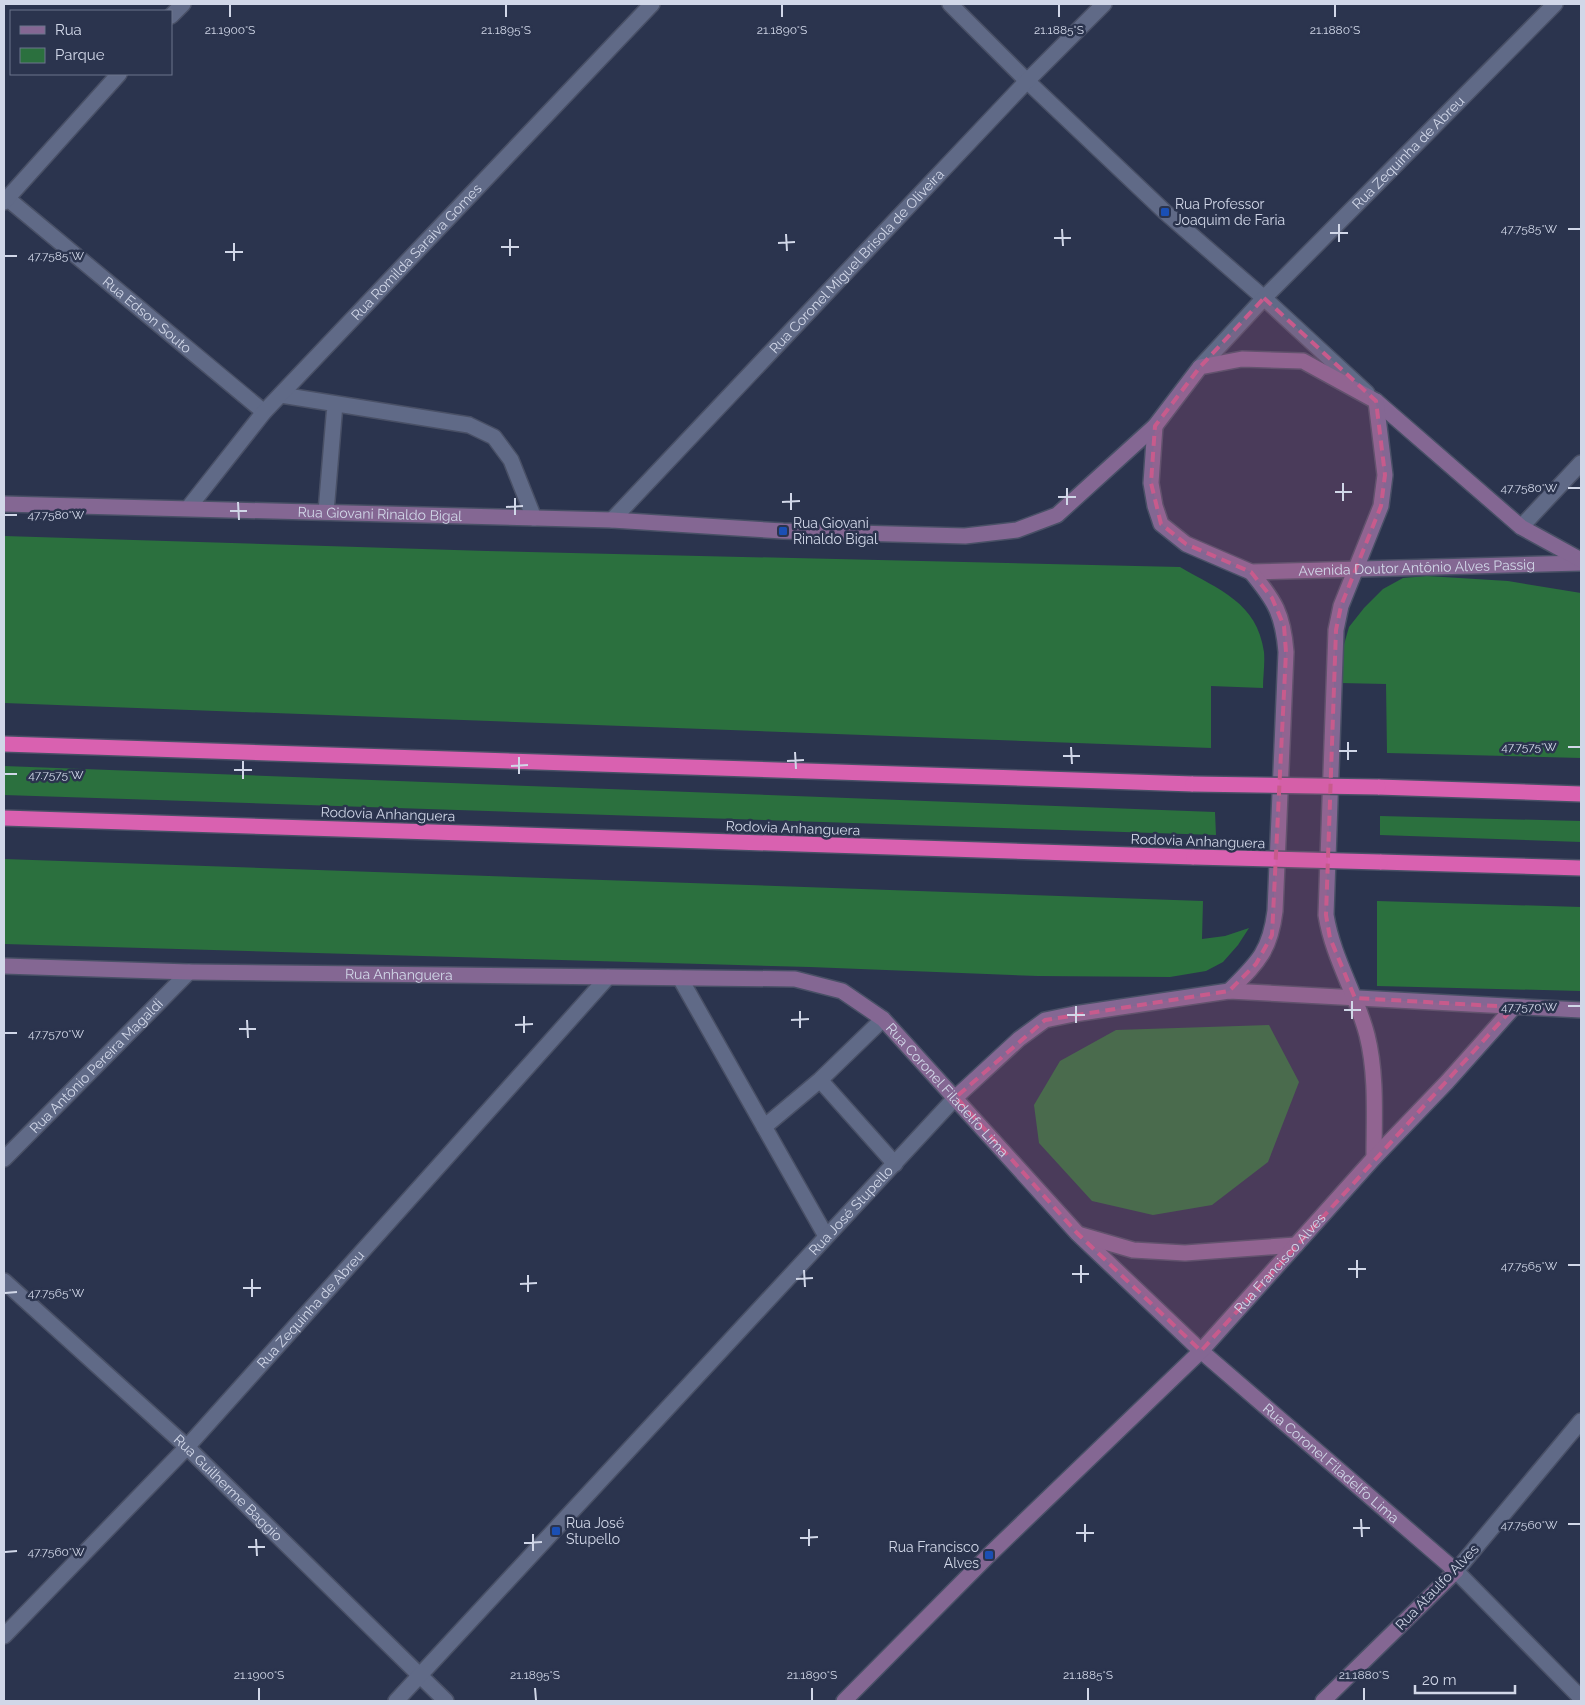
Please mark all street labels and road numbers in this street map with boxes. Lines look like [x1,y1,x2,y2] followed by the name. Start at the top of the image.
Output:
[1349,93,1467,212] street label: Rua Zequinha de Abreu
[766,166,947,356] street label: Rua Coronel Miguel Brisola de Oliveira
[348,180,485,323] street label: Rua Romilda Saraiva Gomes
[100,273,195,356] street label: Rua Edson Souto
[297,504,462,524] street label: Rua Giovani Rinaldo Bigal
[1298,556,1535,579] street label: Avenida Doutor Antônio Alves Passig
[320,804,456,824] street label: Rodovia Anhanguera
[725,818,861,838] street label: Rodovia Anhanguera
[1130,831,1266,851] street label: Rodovia Anhanguera
[345,966,453,983] street label: Rua Anhanguera
[26,995,166,1136] street label: Rua Antônio Pereira Magaldi
[883,1020,1012,1160] street label: Rua Coronel Filadelfo Lima
[806,1162,896,1258] street label: Rua José Stupello
[1231,1210,1329,1316] street label: Rua Francisco Alves
[254,1247,367,1371] street label: Rua Zequinha de Abreu
[1260,1400,1402,1526] street label: Rua Coronel Filadelfo Lima
[171,1431,286,1544] street label: Rua Guilherme Baggio
[1392,1541,1482,1633] street label: Rua Ataulfo Alves

